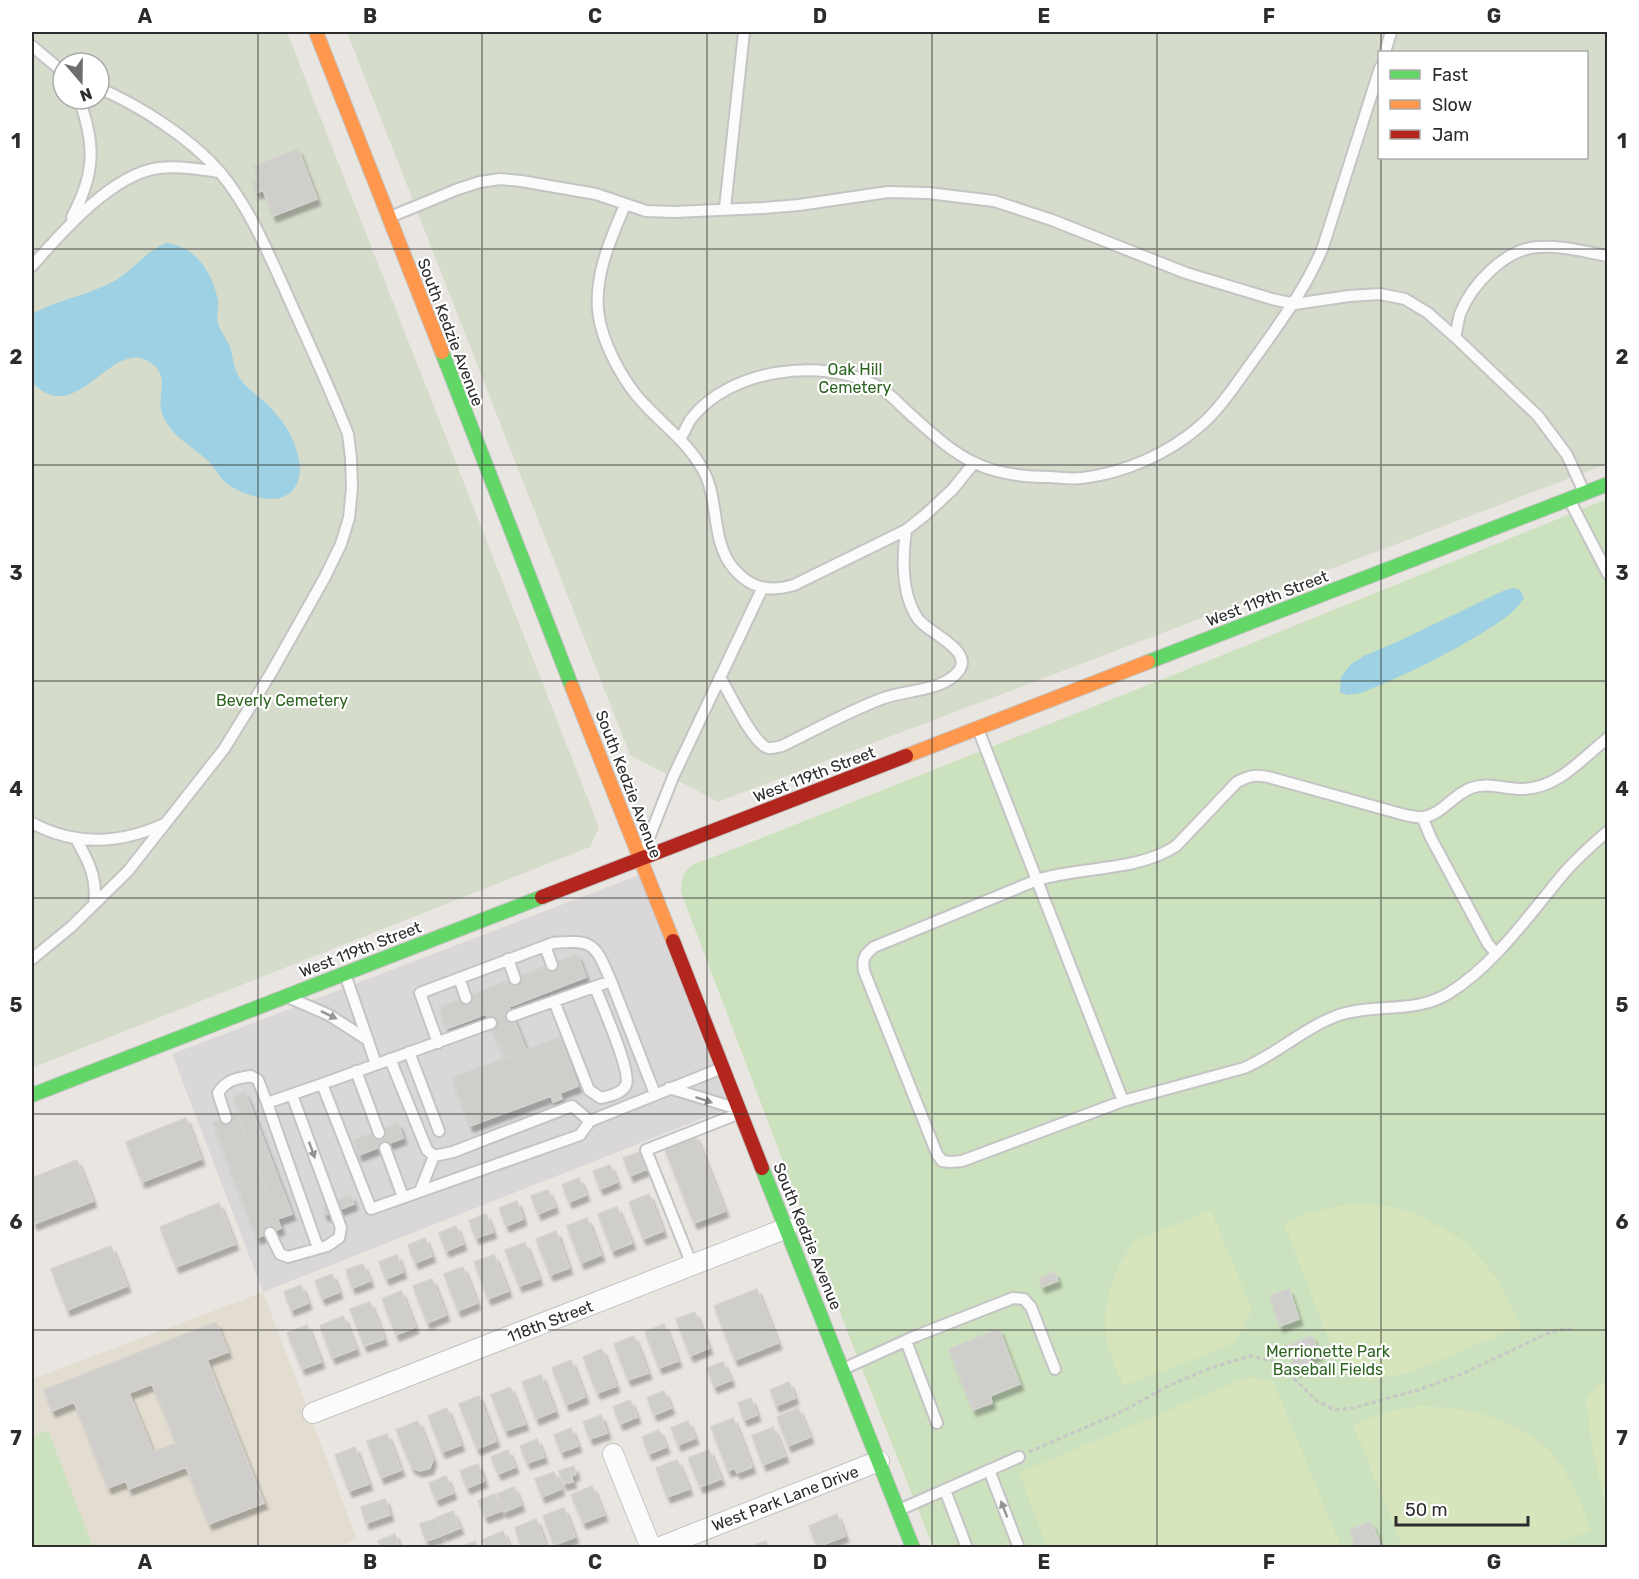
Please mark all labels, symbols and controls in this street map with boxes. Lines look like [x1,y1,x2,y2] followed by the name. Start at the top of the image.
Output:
[138,4,153,28] text: A
[363,4,377,28] text: B
[588,4,602,28] text: C
[813,4,827,28] text: D
[1038,4,1050,28] text: E
[1263,4,1275,28] text: F
[1487,4,1501,28] text: G
[51,51,111,111] north arrow
[1378,51,1588,159] legend
[1432,64,1468,86] text: Fast
[77,84,95,106] text: N
[1432,94,1472,116] text: Slow
[1432,124,1469,146] text: Jam
[11,129,21,153] text: 1
[1617,129,1627,153] text: 1
[414,256,488,409] street label: South Kedzie Avenue
[10,345,23,369] text: 2
[1616,345,1629,369] text: 2
[819,360,892,397] park label: Oak Hill Cemetery
[9,561,23,585] text: 3
[1615,561,1629,585] text: 3
[1203,566,1331,630] street label: West 119th Street
[216,691,348,710] park label: Beverly Cemetery
[592,708,666,861] street label: South Kedzie Avenue
[750,742,878,806] street label: West 119th Street
[9,777,23,801] text: 4
[1615,777,1629,801] text: 4
[296,917,424,981] street label: West 119th Street
[10,993,23,1017] text: 5
[1616,993,1629,1017] text: 5
[320,1010,337,1019] one-way arrow
[695,1095,713,1105] one-way arrow
[308,1141,318,1159] one-way arrow
[769,1160,846,1312] street label: South Kedzie Avenue
[9,1210,23,1234] text: 6
[1615,1210,1629,1234] text: 6
[505,1296,596,1346] street label: 118th Street
[1266,1342,1391,1379] park label: Merrionette Park Baseball Fields
[10,1426,22,1450] text: 7
[1616,1426,1628,1450] text: 7
[709,1462,861,1535] street label: West Park Lane Drive
[1396,1489,1528,1527] scale bar
[1405,1499,1448,1521] text: 50 m
[999,1500,1009,1518] one-way arrow
[138,1550,153,1574] text: A
[363,1550,377,1574] text: B
[588,1550,602,1574] text: C
[813,1550,827,1574] text: D
[1038,1550,1050,1574] text: E
[1263,1550,1275,1574] text: F
[1487,1550,1501,1574] text: G

